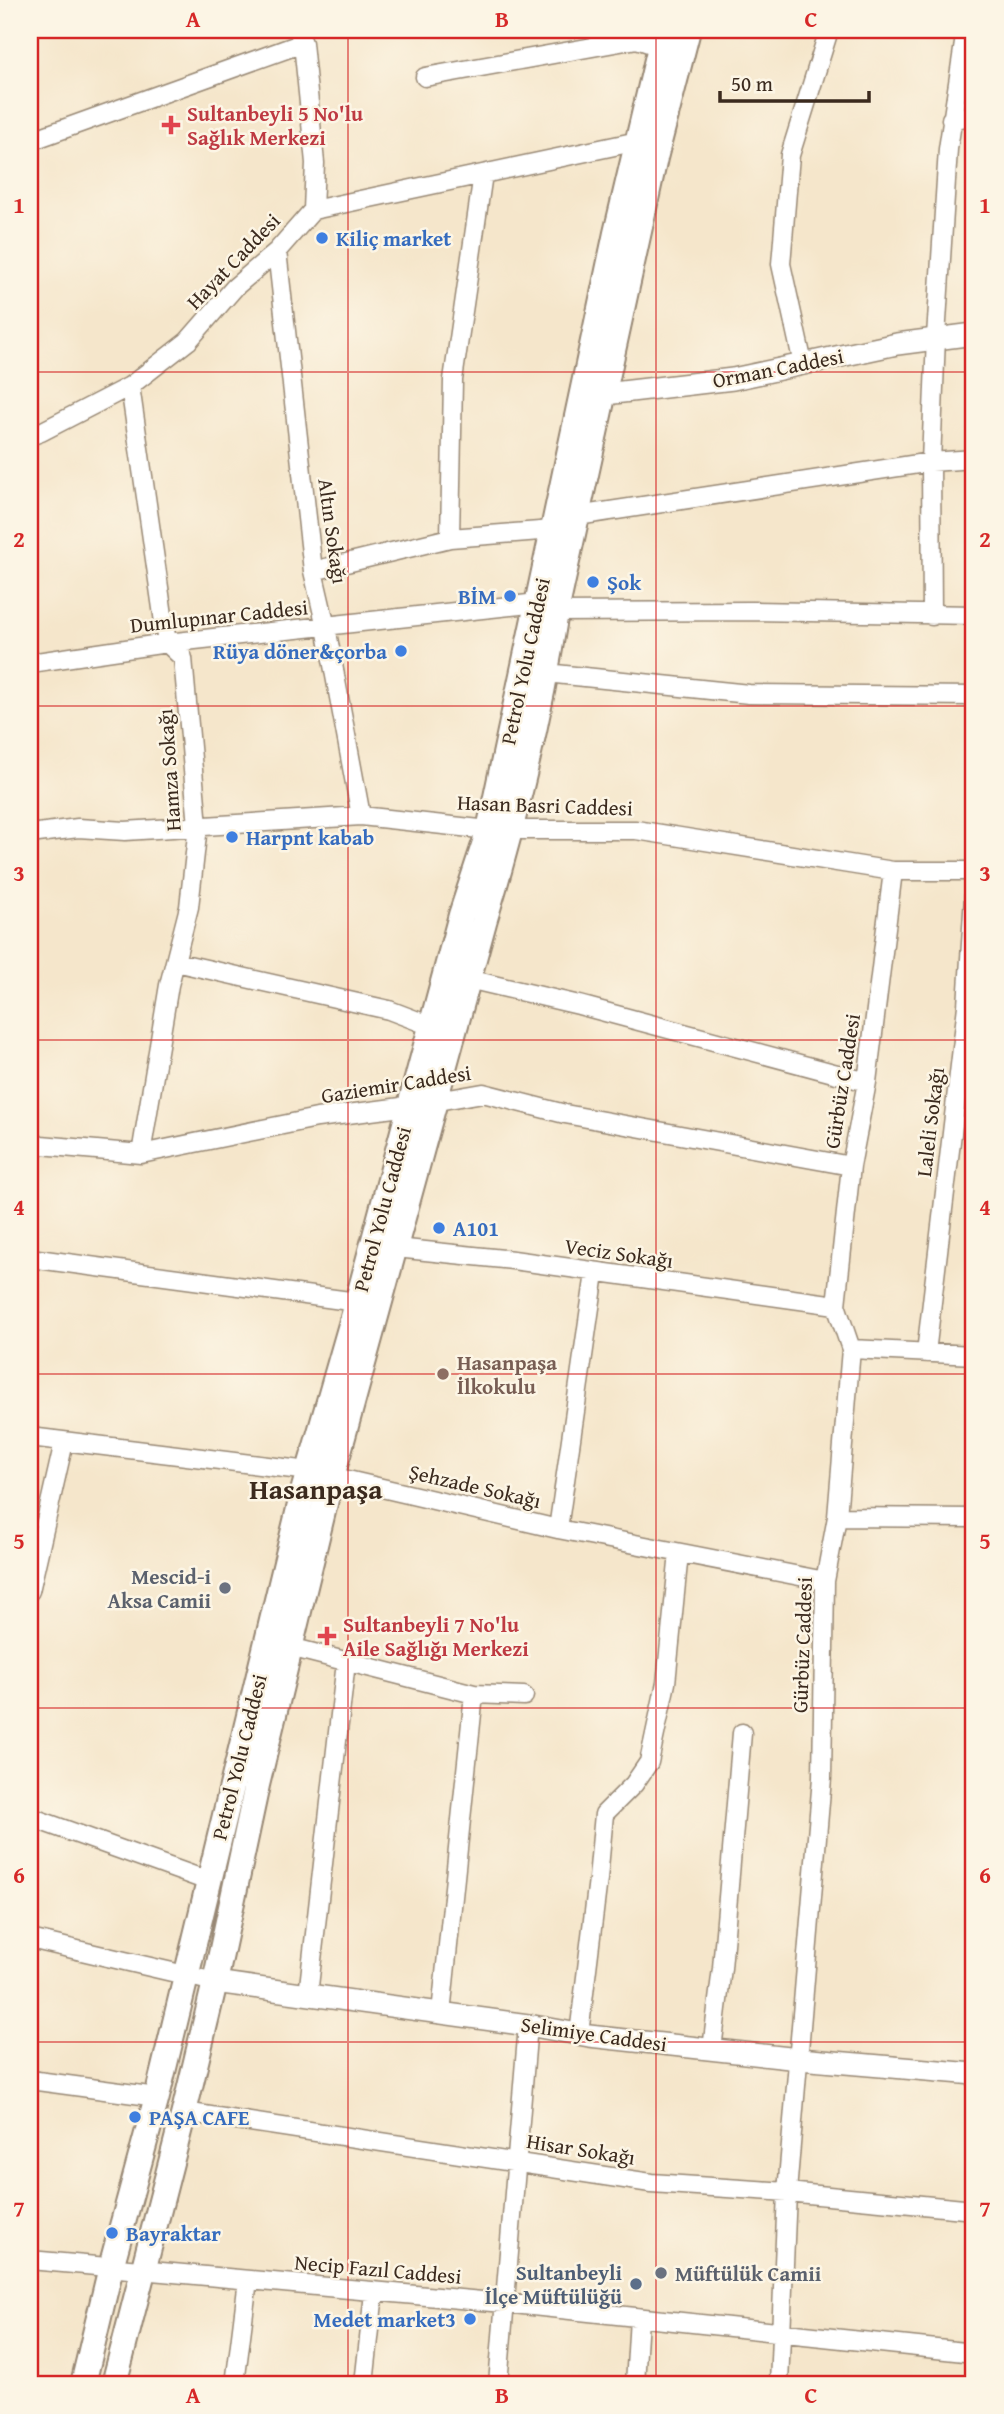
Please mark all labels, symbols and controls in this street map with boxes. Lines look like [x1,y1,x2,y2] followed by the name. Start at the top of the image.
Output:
[186,2,201,35] text: A
[495,2,509,35] text: B
[804,2,818,35] text: C
[720,60,869,104] scale bar
[731,68,773,99] text: 50 m
[187,98,363,153] place label: Sultanbeyli 5 No'lu Sağlık Merkezi
[161,115,181,135] marker: Sultanbeyli 5 No'lu Sağlık Merkezi
[13,188,25,221] text: 1
[979,188,991,221] text: 1
[179,206,287,316] street label: Hayat Caddesi
[336,223,451,254] place label: Kiliç market
[314,230,330,246] marker: Kiliç market
[710,340,846,396] street label: Orman Caddesi
[310,476,356,586] street label: Altın Sokağı
[13,522,25,555] text: 2
[979,522,991,555] text: 2
[607,567,642,598] place label: Şok
[585,574,601,590] marker: Şok
[492,575,558,747] street label: Petrol Yolu Caddesi
[458,581,496,612] place label: BİM
[502,588,518,604] marker: BİM
[129,591,310,641] street label: Dumlupınar Caddesi
[213,636,387,667] place label: Rüya döner&çorba
[393,643,409,659] marker: Rüya döner&çorba
[149,708,189,832] street label: Hamza Sokağı
[457,786,633,824] street label: Hasan Basri Caddesi
[246,822,374,853] place label: Harpnt kabab
[224,829,240,845] marker: Harpnt kabab
[13,856,25,889] text: 3
[979,856,991,889] text: 3
[816,1011,868,1151] street label: Gürbüz Caddesi
[319,1057,473,1111] street label: Gaziemir Caddesi
[908,1065,952,1179] street label: Laleli Sokağı
[345,1123,419,1295] street label: Petrol Yolu Caddesi
[13,1190,25,1223] text: 4
[979,1190,991,1223] text: 4
[453,1213,499,1244] place label: A101
[431,1220,447,1236] marker: A101
[563,1230,675,1276] street label: Veciz Sokağı
[457,1347,557,1402] place label: Hasanpaşa İlkokulu
[435,1366,451,1382] marker: Hasanpaşa İlkokulu
[406,1456,544,1516] street label: Şehzade Sokağı
[249,1468,383,1509] district label: Hasanpaşa
[13,1524,25,1557] text: 5
[979,1524,991,1557] text: 5
[108,1561,211,1616] place label: Mescid-i Aksa Camii
[784,1576,820,1714] street label: Gürbüz Caddesi
[217,1580,233,1596] marker: Mescid-i Aksa Camii
[343,1609,529,1664] place label: Sultanbeyli 7 No'lu Aile Sağlığı Merkezi
[317,1626,337,1646] marker: Sultanbeyli 7 No'lu Aile Sağlığı Merkezi
[203,1671,275,1843] street label: Petrol Yolu Caddesi
[13,1858,25,1891] text: 6
[979,1858,991,1891] text: 6
[519,2008,669,2060] street label: Selimiye Caddesi
[149,2102,249,2133] place label: PAŞA CAFE
[127,2109,143,2125] marker: PAŞA CAFE
[525,2125,637,2173] street label: Hisar Sokağı
[13,2192,25,2225] text: 7
[979,2192,991,2225] text: 7
[126,2218,221,2249] place label: Bayraktar
[104,2225,120,2241] marker: Bayraktar
[293,2246,463,2292] street label: Necip Fazıl Caddesi
[485,2257,622,2312] place label: Sultanbeyli İlçe Müftülüğü
[675,2258,822,2289] place label: Müftülük Camii
[653,2265,669,2281] marker: Müftülük Camii
[628,2276,644,2292] marker: Sultanbeyli İlçe Müftülüğü
[314,2304,456,2335] place label: Medet market3
[462,2311,478,2327] marker: Medet market3
[186,2378,201,2411] text: A
[495,2378,509,2411] text: B
[804,2378,818,2411] text: C

